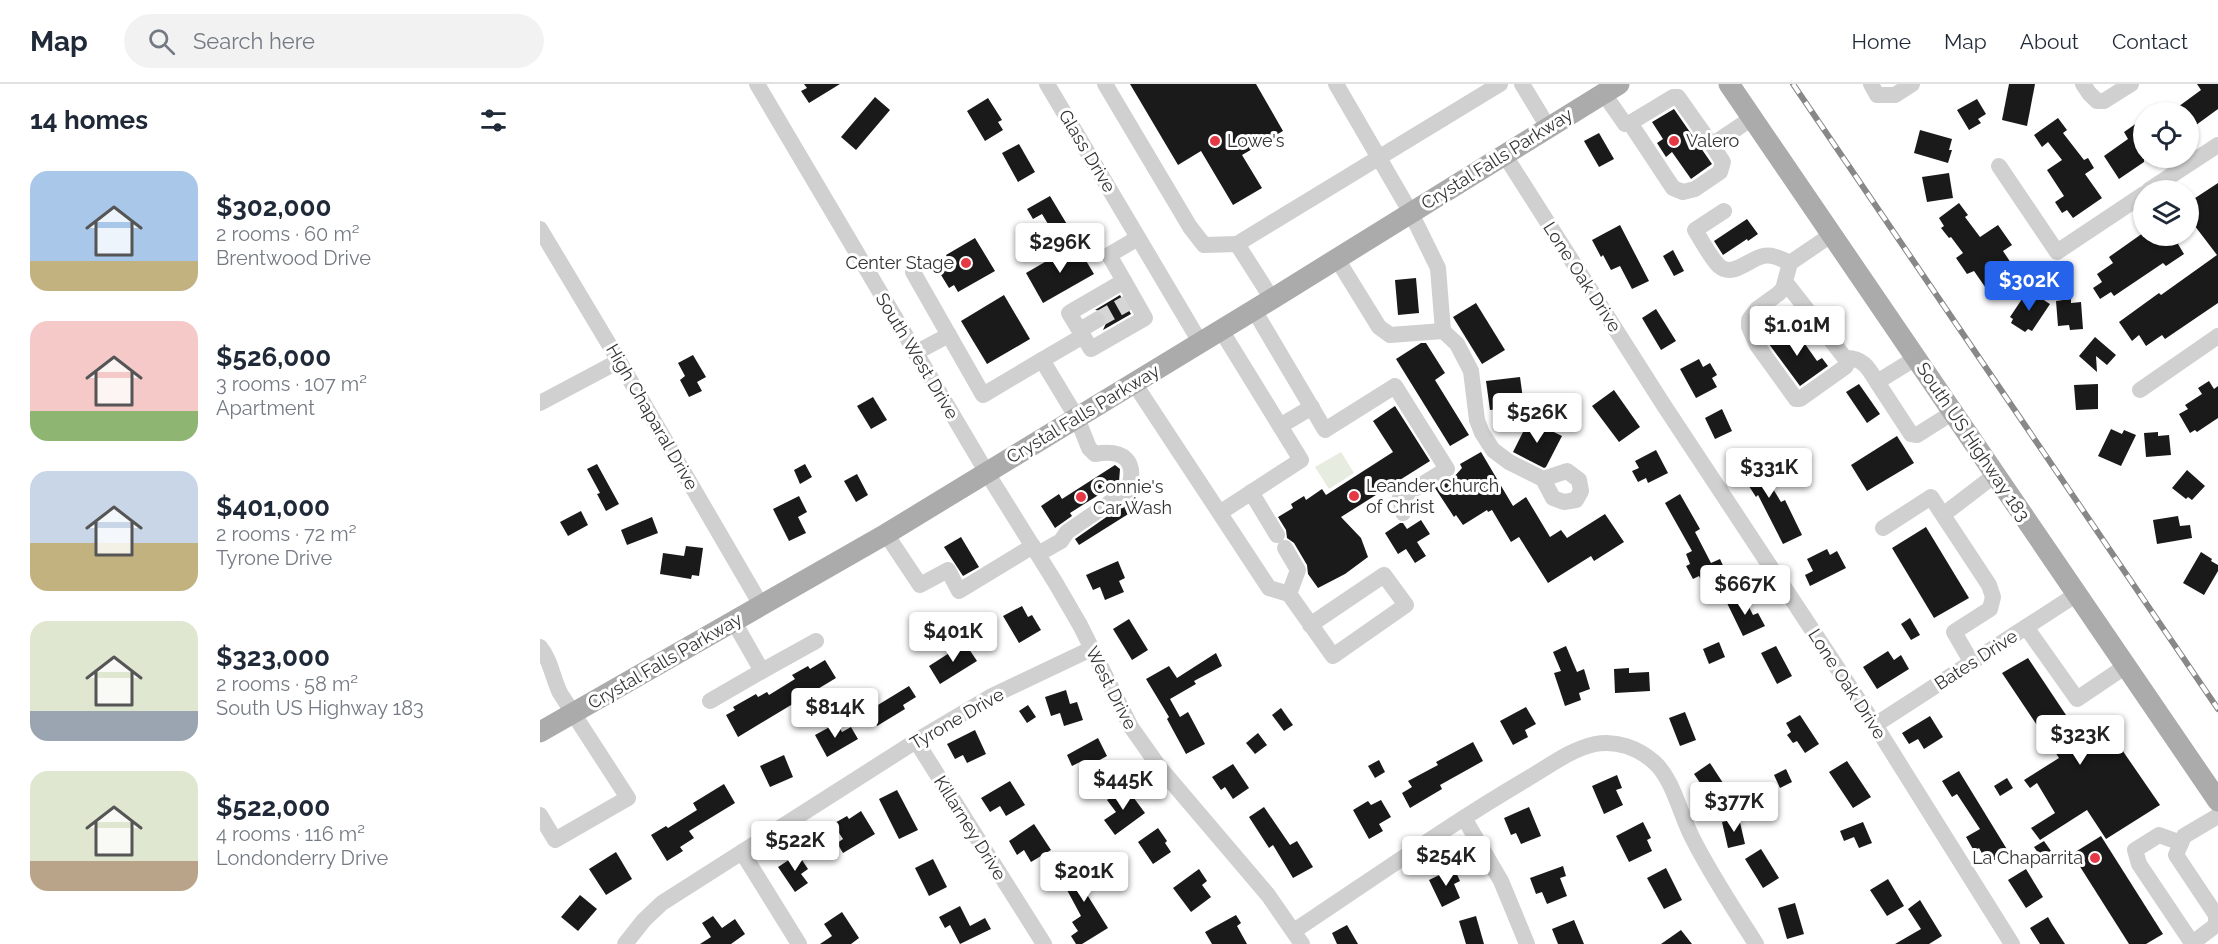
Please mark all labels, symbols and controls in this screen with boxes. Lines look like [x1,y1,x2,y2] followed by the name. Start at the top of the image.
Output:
[124,14,544,68] search box
[30,25,88,58] text: Map
[145,25,178,58] icon: search
[193,28,315,54] text: Search here
[1852,29,1911,54] text: Home
[1944,29,1987,54] text: Map
[2020,29,2079,54] text: About
[2112,29,2188,54] text: Contact
[2133,102,2199,246] map controls
[2133,102,2199,168] button: locate
[1417,103,1576,214] street label: Crystal Falls Parkway
[477,104,510,137] icon: filters
[30,105,148,135] text: 14 homes
[1055,106,1120,196] street label: Glass Drive
[1227,130,1285,151] place label: Lowe's
[1686,130,1740,151] place label: Valero
[1208,134,1222,148] marker: Lowe's
[1667,134,1681,148] marker: Valero
[2133,180,2199,246] button: layers
[216,192,331,222] text: $302,000
[78,195,150,267] icon: home
[1539,218,1626,336] street label: Lone Oak Drive
[216,222,360,246] text: 2 rooms · 60 m²
[1018,223,1102,274] pin: $296K
[1029,230,1091,254] text: $296K
[216,246,371,270] text: Brentwood Drive
[845,252,954,273] place label: Center Stage
[959,256,973,270] marker: Center Stage
[1987,261,2071,312] pin: $302K
[1999,268,2059,292] text: $302K
[872,289,964,423] street label: South West Drive
[1748,306,1846,357] pin: $1.01M
[1764,313,1830,337] text: $1.01M
[602,340,703,494] street label: High Chaparal Drive
[216,342,331,372] text: $526,000
[78,345,150,417] icon: home
[1912,358,2034,525] street label: South US Highway 183
[1003,360,1163,467] street label: Crystal Falls Parkway
[216,372,367,396] text: 3 rooms · 107 m²
[1495,393,1579,444] pin: $526K
[216,396,315,420] text: Apartment
[1507,400,1567,424] text: $526K
[1727,448,1811,499] pin: $331K
[1740,455,1798,479] text: $331K
[1366,475,1499,517] place label: Leander Church of Christ
[1093,476,1172,518] place label: Connie's Car Wash
[1347,489,1361,503] marker: Leander Church of Christ
[1074,490,1088,504] marker: Connie's Car Wash
[216,492,330,522] text: $401,000
[78,495,150,567] icon: home
[216,522,356,546] text: 2 rooms · 72 m²
[216,546,332,570] text: Tyrone Drive
[1703,565,1787,616] pin: $667K
[1714,572,1776,596] text: $667K
[584,608,746,713] street label: Crystal Falls Parkway
[911,612,995,663] pin: $401K
[923,619,983,643] text: $401K
[1804,625,1891,743] street label: Lone Oak Drive
[1930,625,2021,694] street label: Bates Drive
[216,642,330,672] text: $323,000
[1082,643,1142,733] street label: West Drive
[78,645,150,717] icon: home
[216,672,358,696] text: 2 rooms · 58 m²
[906,683,1008,754] street label: Tyrone Drive
[793,688,877,739] pin: $814K
[805,695,865,719] text: $814K
[216,696,424,720] text: South US Highway 183
[2038,715,2122,766] pin: $323K
[2050,722,2110,746] text: $323K
[1081,760,1165,811] pin: $445K
[1093,767,1153,791] text: $445K
[930,772,1011,884] street label: Killarney Drive
[1692,782,1776,833] pin: $377K
[1704,789,1764,813] text: $377K
[216,792,330,822] text: $522,000
[78,795,150,867] icon: home
[753,821,837,872] pin: $522K
[216,822,365,846] text: 4 rooms · 116 m²
[765,828,825,852] text: $522K
[1404,836,1488,887] pin: $254K
[1416,843,1476,867] text: $254K
[216,846,388,870] text: Londonderry Drive
[1972,847,2083,868] place label: La Chaparrita
[2088,851,2102,865] marker: La Chaparrita
[1042,852,1126,903] pin: $201K
[1054,859,1114,883] text: $201K

